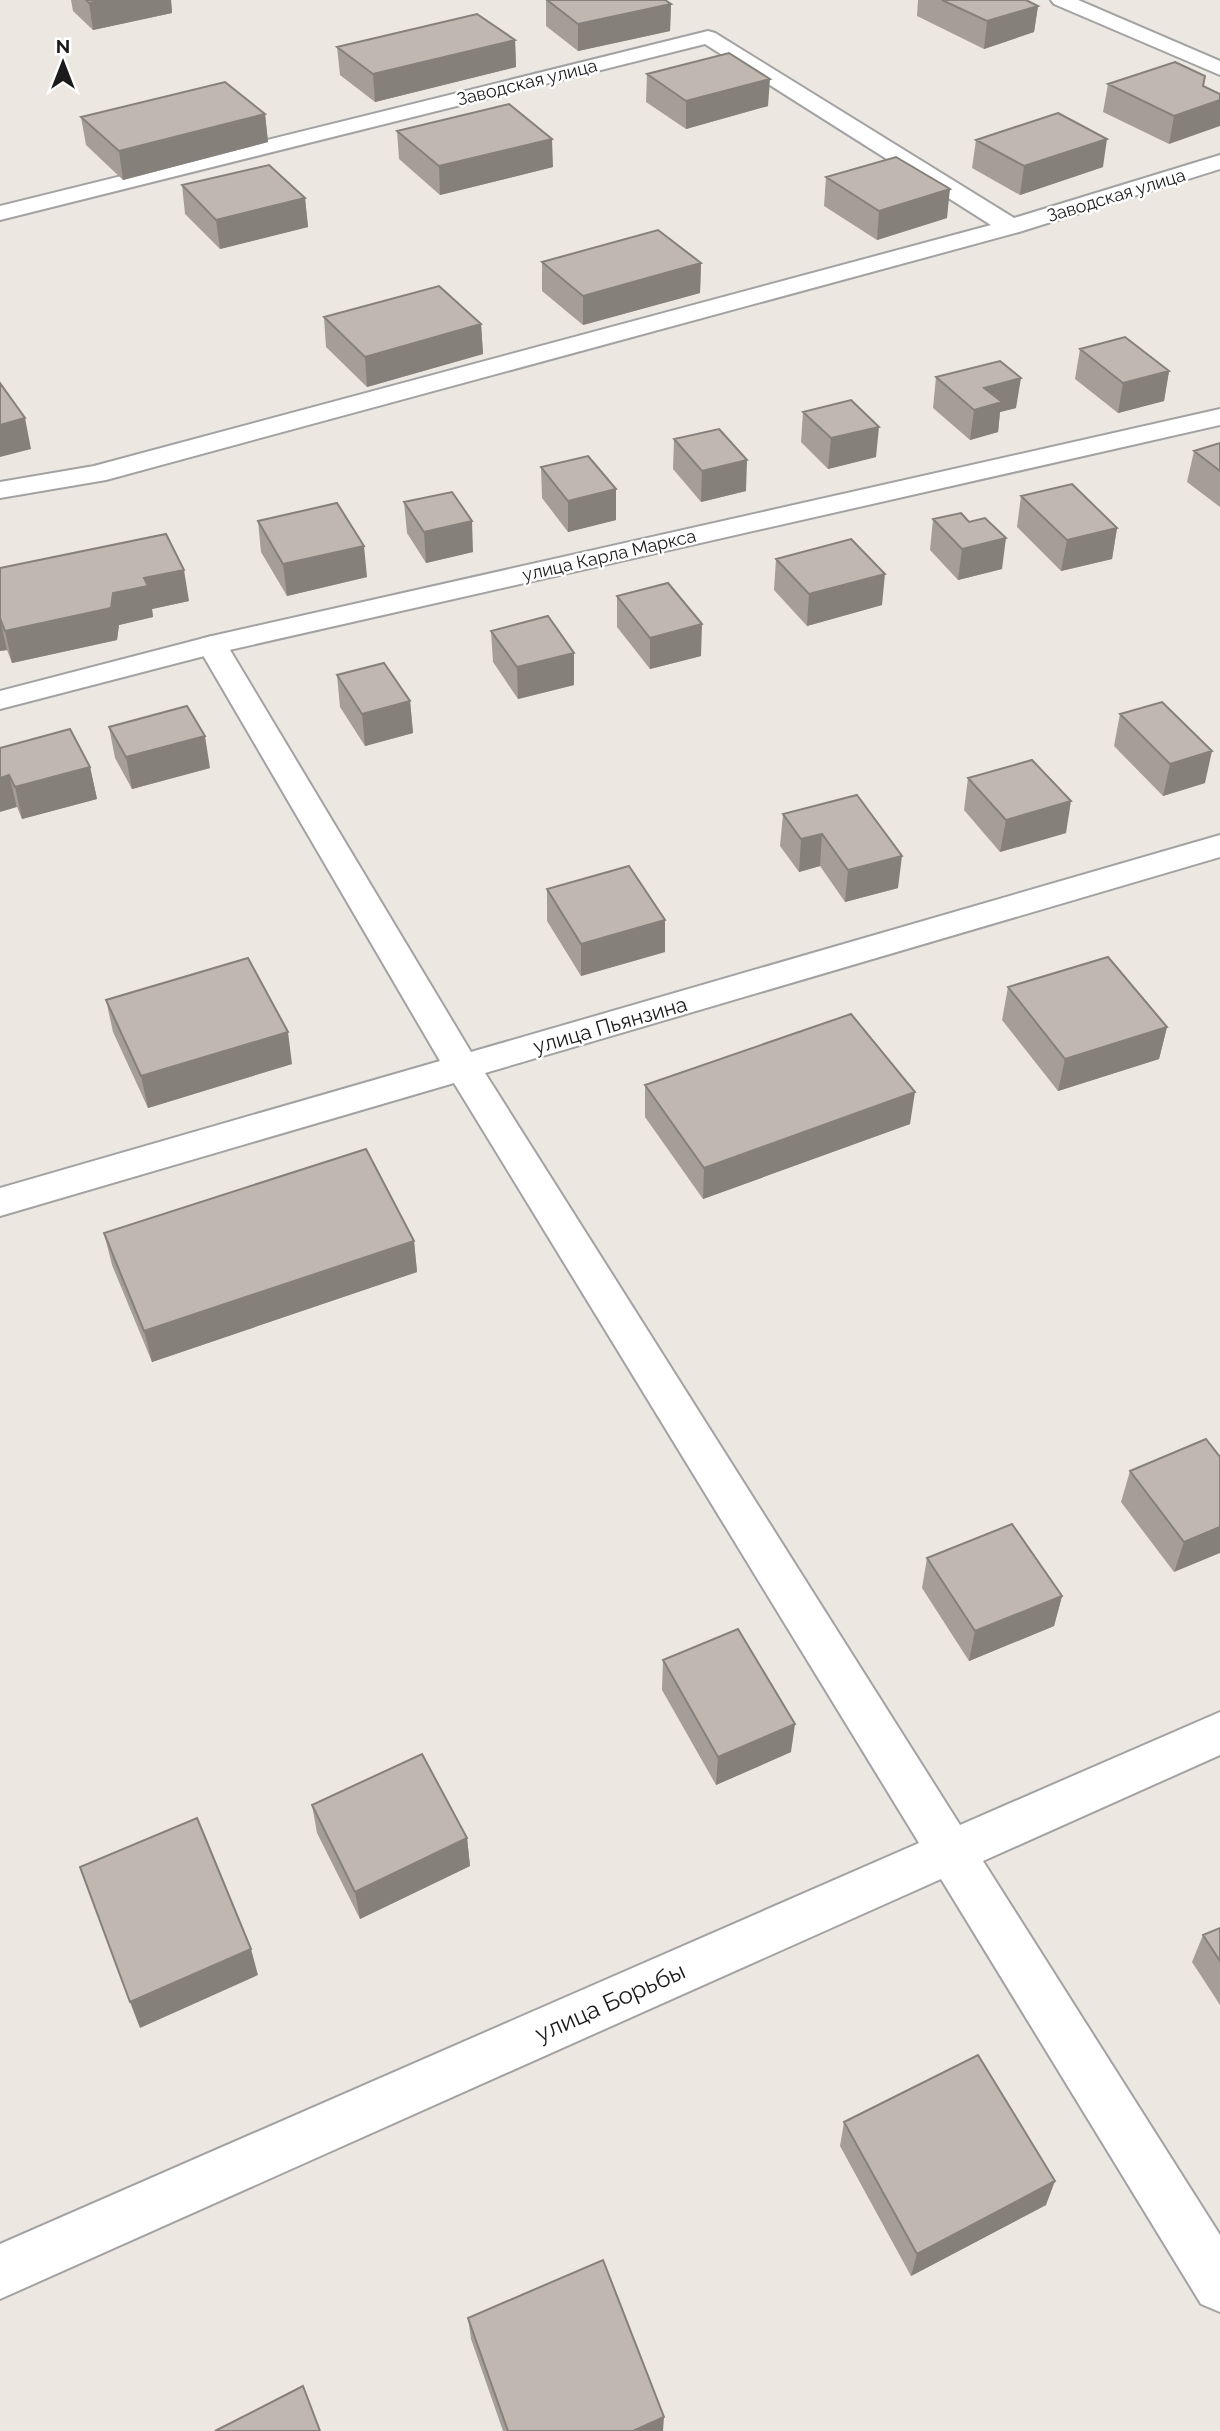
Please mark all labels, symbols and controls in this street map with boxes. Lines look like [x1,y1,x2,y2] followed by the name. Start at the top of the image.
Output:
[28,28,98,98] north arrow
[56,35,70,57] text: N
[455,54,599,110] street label: Заводская улица
[1044,164,1188,226] street label: Заводская улица
[520,525,698,585] street label: улица Карла Маркса
[530,991,690,1059] street label: улица Пьянзина
[530,1956,690,2048] street label: улица Борьбы

